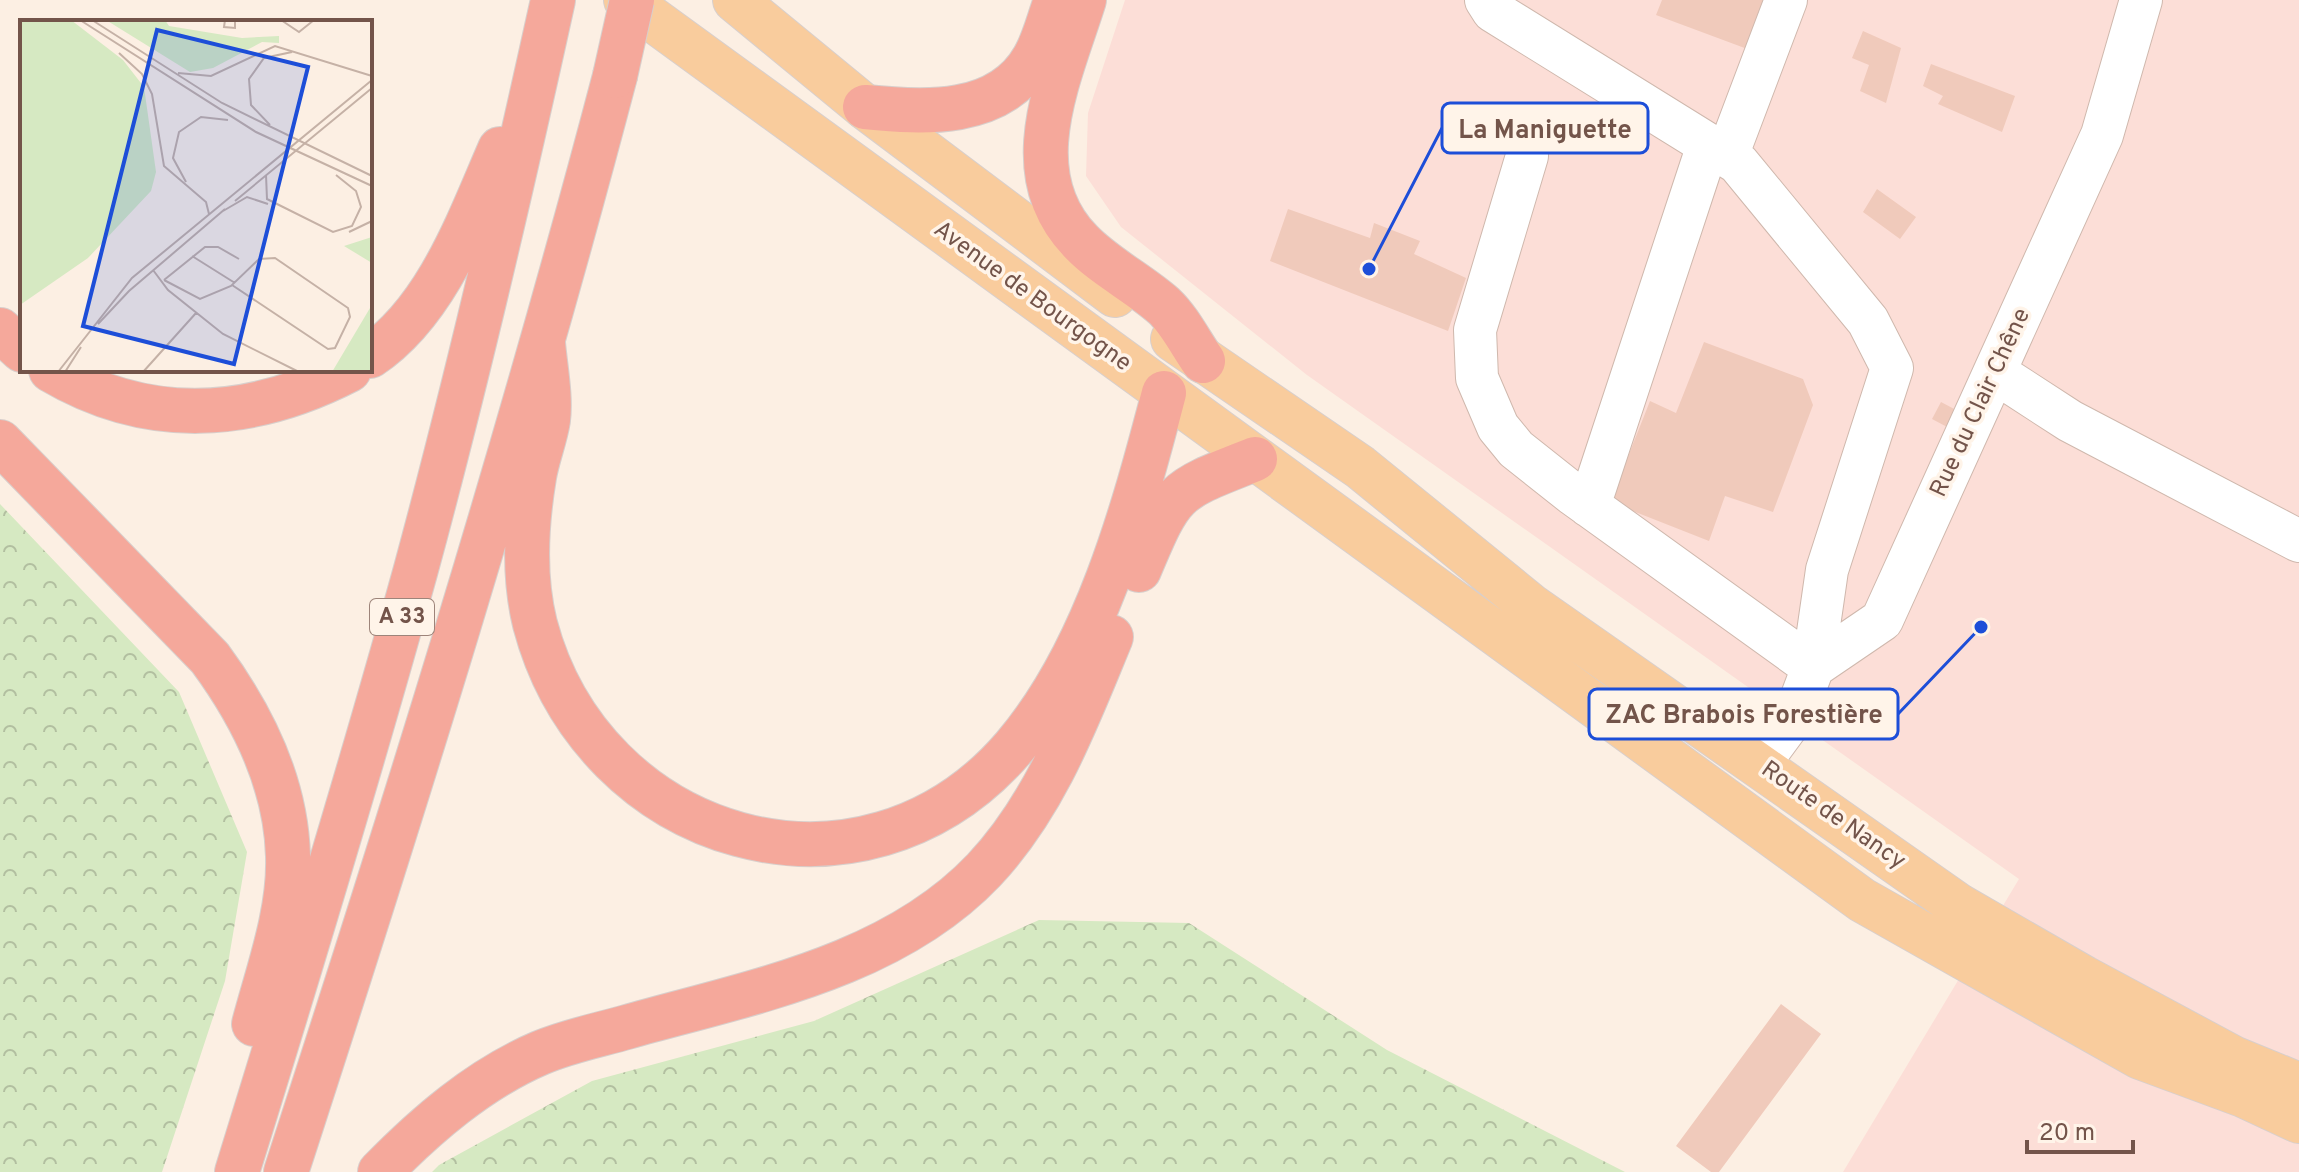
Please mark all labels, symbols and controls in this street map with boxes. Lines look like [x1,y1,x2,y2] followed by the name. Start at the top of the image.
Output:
[20,20,372,372] inset map
[1442,103,1648,153] callout: La Maniguette
[1458,115,1632,148] text: La Maniguette
[927,215,1137,379] street label: Avenue de Bourgogne
[1924,304,2038,502] street label: Rue du Clair Chêne
[370,599,434,635] road number: A 33
[1589,689,1898,739] callout: ZAC Brabois Forestière
[1605,700,1883,733] text: ZAC Brabois Forestière
[1755,755,1911,877] street label: Route de Nancy
[2027,1104,2133,1154] scale bar
[2039,1119,2095,1149] text: 20 m

